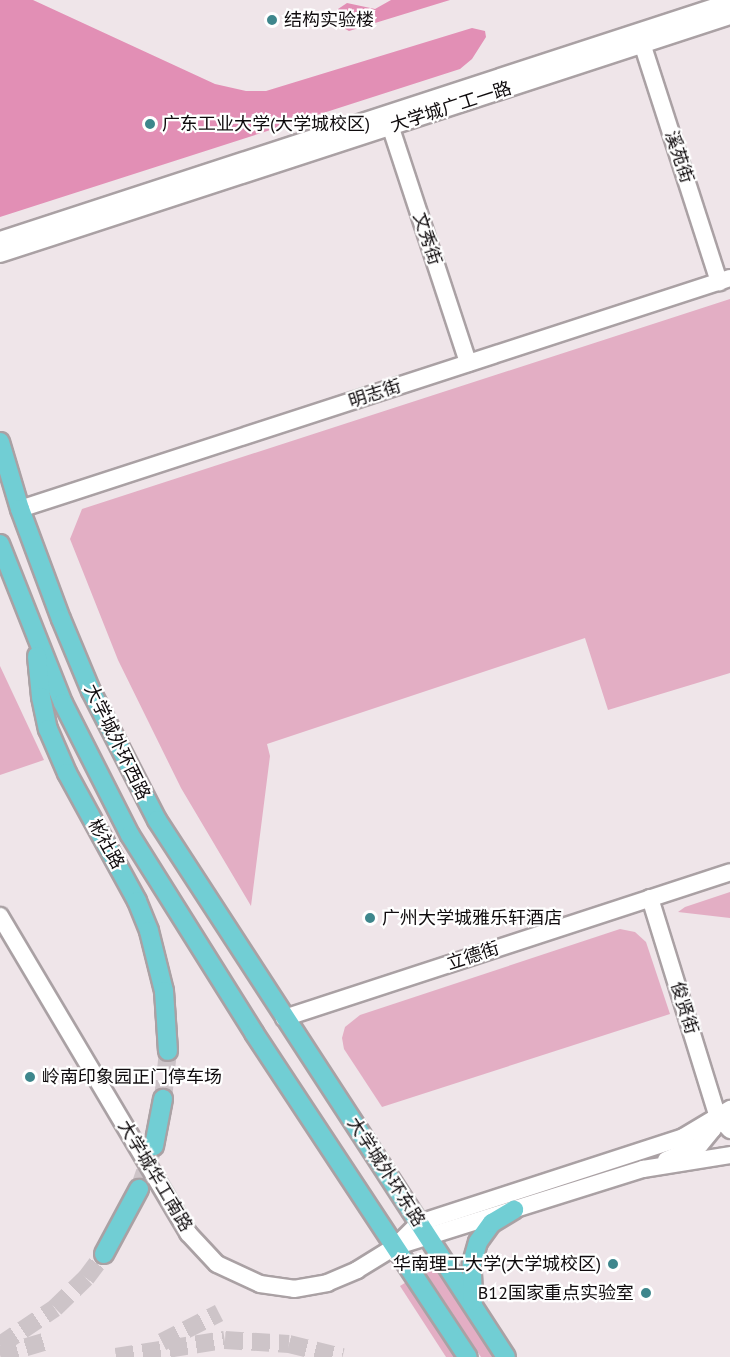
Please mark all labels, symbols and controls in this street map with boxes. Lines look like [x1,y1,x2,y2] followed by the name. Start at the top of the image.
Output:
[284,9,374,31] place label: 结构实验楼
[265,13,279,27] marker: 结构实验楼
[388,77,514,137] street label: 大学城广工一路
[162,113,370,135] place label: 广东工业大学(大学城校区)
[143,117,157,131] marker: 广东工业大学(大学城校区)
[660,128,698,186] street label: 溪苑街
[408,210,446,268] street label: 文秀街
[346,375,404,413] street label: 明志街
[80,681,154,803] street label: 大学城外环西路
[83,815,129,873] street label: 彬社路
[382,907,562,929] place label: 广州大学城雅乐轩酒店
[363,911,377,925] marker: 广州大学城雅乐轩酒店
[444,937,502,975] street label: 立德街
[666,979,702,1037] street label: 俊贤街
[42,1066,222,1088] place label: 岭南印象园正门停车场
[23,1070,37,1084] marker: 岭南印象园正门停车场
[343,1113,429,1231] street label: 大学城外环东路
[113,1116,197,1236] street label: 大学城华工南路
[393,1253,601,1275] place label: 华南理工大学(大学城校区)
[606,1257,620,1271] marker: 华南理工大学(大学城校区)
[478,1282,634,1304] place label: B12国家重点实验室
[639,1286,653,1300] marker: B12国家重点实验室

